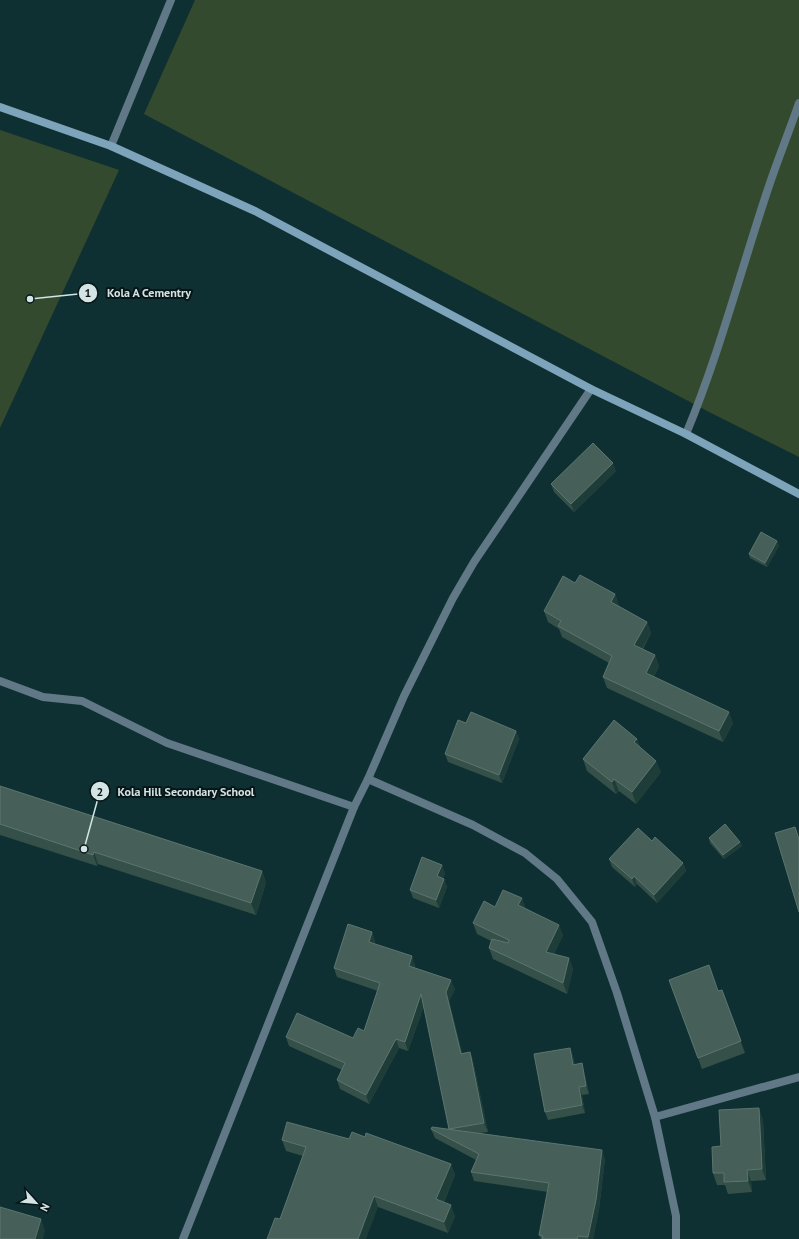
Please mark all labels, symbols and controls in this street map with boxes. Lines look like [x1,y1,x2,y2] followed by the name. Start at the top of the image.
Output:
[78,281,199,305] callout: Kola A Cementry
[85,285,91,300] text: 1
[107,285,191,300] text: Kola A Cementry
[90,779,263,803] callout: Kola Hill Secondary School
[97,784,103,799] text: 2
[118,784,255,799] text: Kola Hill Secondary School
[16,1183,56,1223] north arrow
[37,1201,53,1214] text: N

